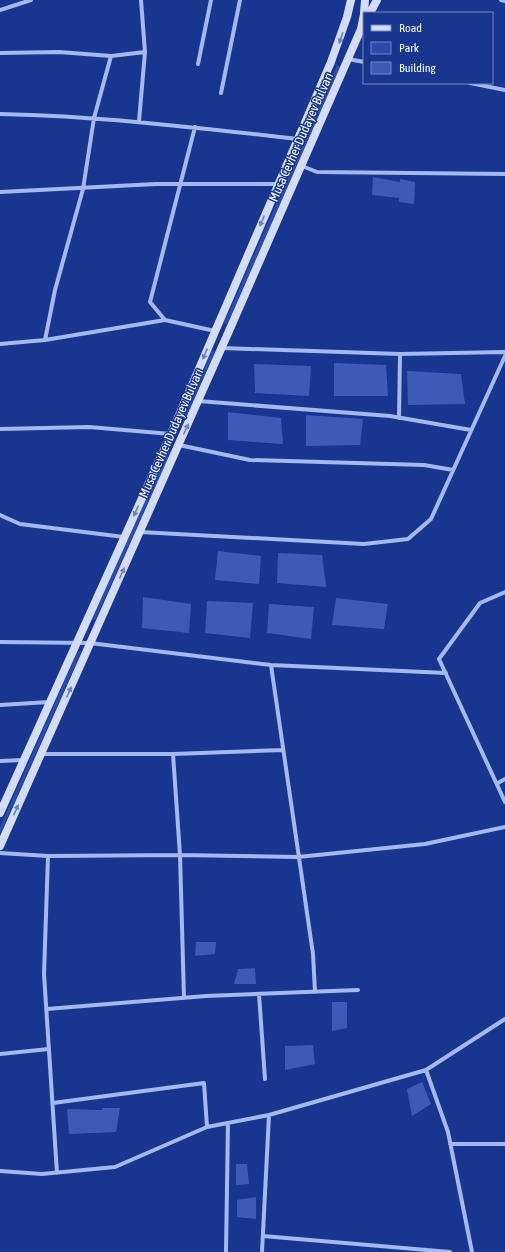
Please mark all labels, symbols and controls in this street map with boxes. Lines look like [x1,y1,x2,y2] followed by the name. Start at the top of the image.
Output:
[363,12,493,84] legend
[399,21,422,35] text: Road
[337,32,343,44] one-way arrow
[399,41,420,55] text: Park
[399,61,437,75] text: Building
[266,70,336,204] street label: Musa Cevher Dudayev Bulvarı
[259,216,265,227] one-way arrow
[202,348,208,359] one-way arrow
[136,366,206,500] street label: Musa Cevher Dudayev Bulvarı
[183,423,189,434] one-way arrow
[132,505,139,517] one-way arrow
[118,567,125,579] one-way arrow
[66,686,72,697] one-way arrow
[13,805,19,816] one-way arrow

